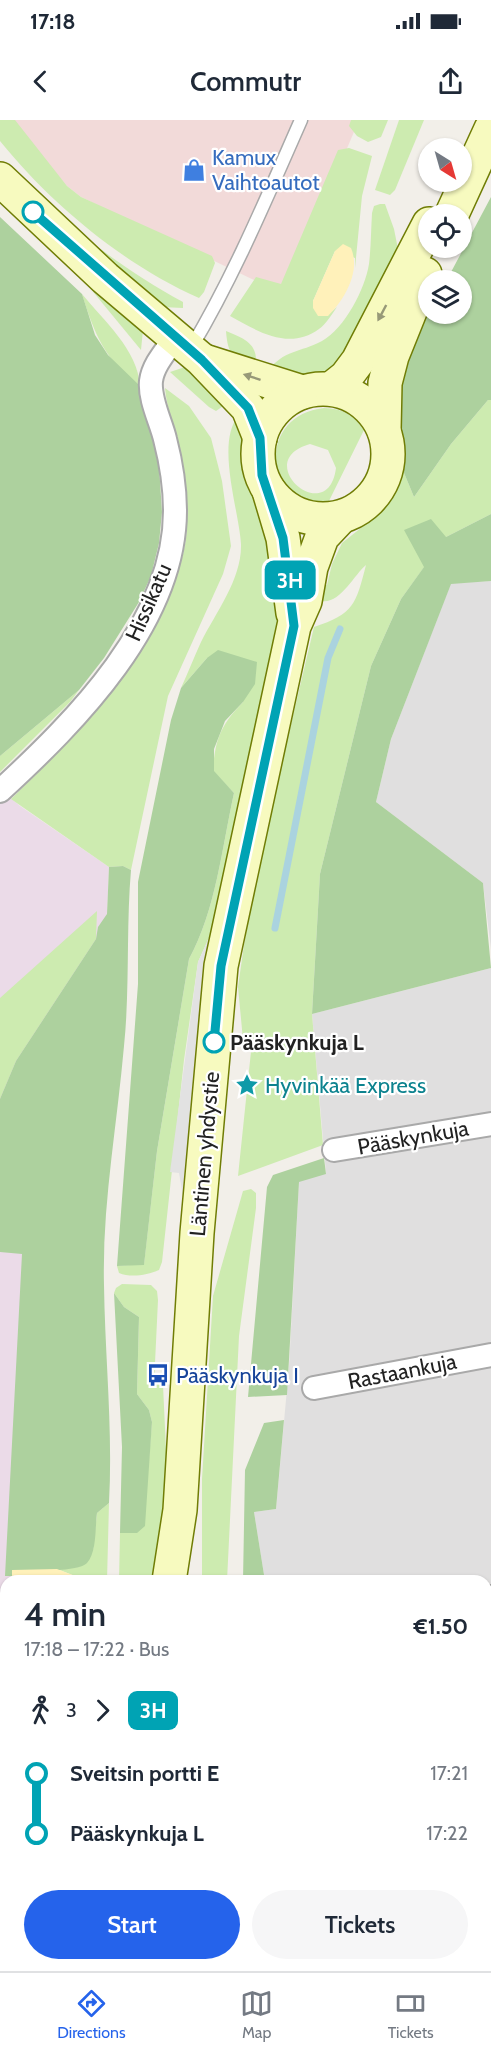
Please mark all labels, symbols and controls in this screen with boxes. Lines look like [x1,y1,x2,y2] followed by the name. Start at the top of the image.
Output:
[30,8,76,35] text: 17:18
[24,65,57,98] icon: back
[190,65,301,98] text: Commutr
[434,65,467,98] icon: share
[418,138,472,192] north arrow
[418,138,472,324] map controls
[212,144,320,196] place label: Kamux Vaihtoautot
[181,157,207,183] shop icon: Kamux Vaihtoautot
[22,201,44,223] unlabelled marker
[418,204,472,258] button: locate
[418,270,472,324] button: layers
[377,305,387,322] one-way arrow
[243,371,261,381] one-way arrow
[119,559,177,645] street label: Hissikatu
[263,560,317,600] line badge: 3H
[277,568,303,593] text: 3H
[230,1029,364,1056] place label: Pääskynkuja L
[203,1031,225,1053] marker: Pääskynkuja L
[184,1071,225,1238] street label: Läntinen yhdystie
[234,1072,260,1098] place icon: Hyvinkää Express
[265,1072,426,1099] place label: Hyvinkää Express
[355,1114,471,1161] street label: Pääskynkuja
[345,1348,459,1395] street label: Rastaankuja
[145,1362,171,1388] bus stop icon: Pääskynkuja I
[176,1362,299,1389] place label: Pääskynkuja I
[24,1594,106,1634] text: 4 min
[414,1613,468,1640] text: €1.50
[24,1637,169,1661] text: 17:18 – 17:22 · Bus
[24,1694,57,1727] icon: walk
[86,1694,119,1727] icon: forward
[66,1698,77,1722] text: 3
[140,1698,166,1723] text: 3H
[70,1760,219,1787] text: Sveitsin portti E
[430,1761,468,1785] text: 17:21
[70,1820,204,1847] text: Pääskynkuja L
[426,1821,468,1845] text: 17:22
[24,1890,240,1959] button: Start
[252,1890,468,1959] button: Tickets
[57,1987,126,2042] tab: Directions
[240,1987,273,2042] tab: Map
[388,1987,434,2042] tab: Tickets

